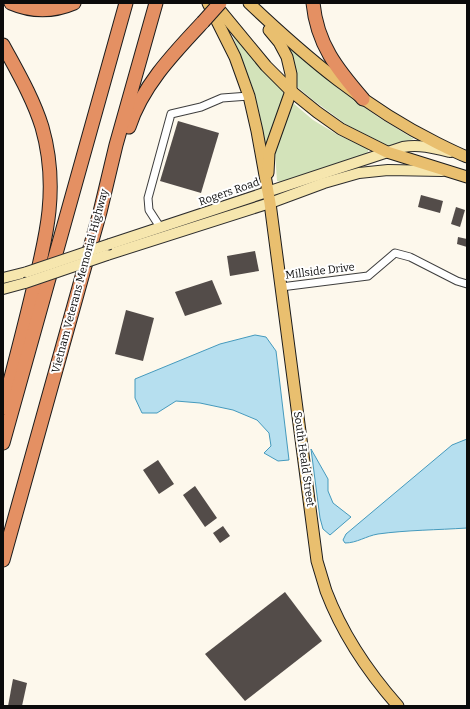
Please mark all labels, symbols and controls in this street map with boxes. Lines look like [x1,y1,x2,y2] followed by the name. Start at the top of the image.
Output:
[197,175,262,208] street label: Rogers Road
[49,187,111,374] street label: Vietnam Veterans Memorial Highway
[285,260,355,282] street label: Millside Drive
[291,411,317,507] street label: South Heald Street

